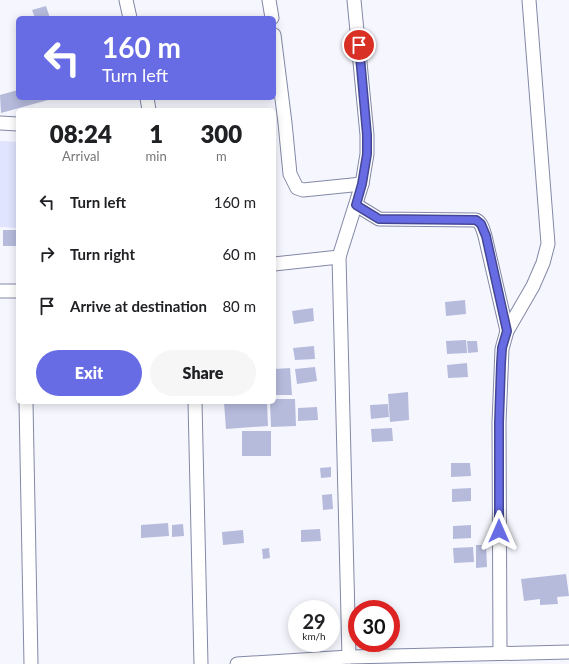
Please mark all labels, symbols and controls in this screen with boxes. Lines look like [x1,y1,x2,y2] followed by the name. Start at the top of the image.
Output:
[342,28,376,62] pin
[102,30,181,64] text: 160 m
[36,32,88,84] icon: left
[348,34,370,56] icon: arrive
[102,64,168,86] text: Turn left
[50,119,112,148] text: 08:24
[149,119,163,148] text: 1
[200,119,242,148] text: 300
[62,148,100,164] text: Arrival
[146,148,167,164] text: min
[216,148,227,164] text: m
[36,191,58,213] icon: left
[70,193,126,211] text: Turn left
[214,193,256,211] text: 160 m
[36,243,58,265] icon: right
[70,245,135,263] text: Turn right
[222,245,256,263] text: 60 m
[36,295,58,317] icon: arrive
[70,297,207,315] text: Arrive at destination
[222,297,256,315] text: 80 m
[36,350,142,396] button: Exit
[150,350,256,396] button: Share
[478,510,520,552] position arrow
[348,600,400,652] speed limit sign: 30
[302,609,326,633] text: 29
[302,630,326,642] text: km/h

